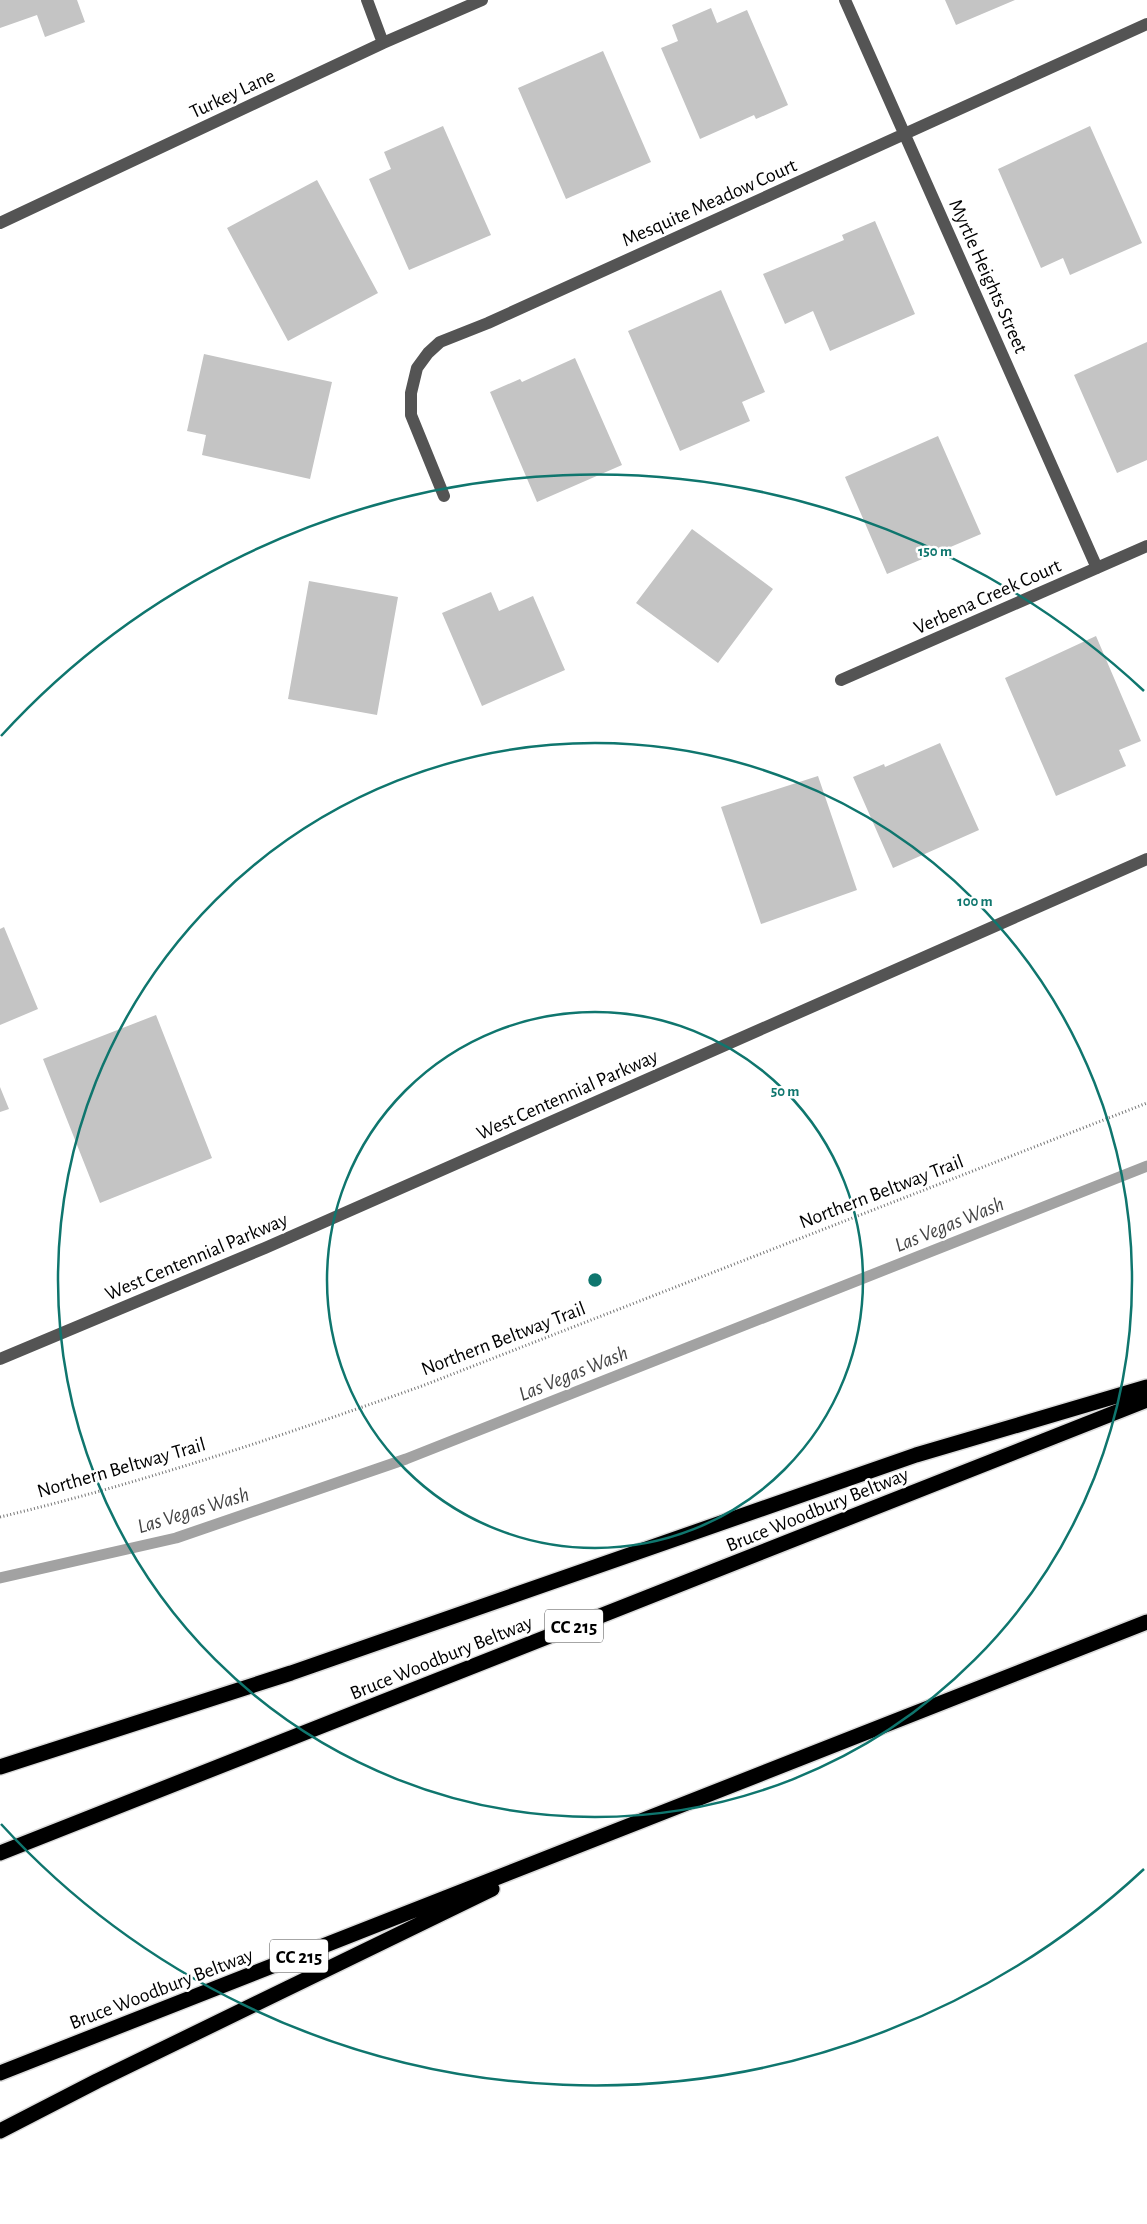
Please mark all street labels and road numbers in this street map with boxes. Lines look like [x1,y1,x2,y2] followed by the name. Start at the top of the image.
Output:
[187,65,278,122] street label: Turkey Lane
[619,155,800,250] street label: Mesquite Meadow Court
[945,197,1031,357] street label: Myrtle Heights Street
[911,555,1064,638] street label: Verbena Creek Court
[474,1046,661,1144] street label: West Centennial Parkway
[796,1151,966,1232] street label: Northern Beltway Trail
[102,1209,291,1304] street label: West Centennial Parkway
[418,1298,588,1379] street label: Northern Beltway Trail
[35,1434,208,1502] street label: Northern Beltway Trail
[723,1464,912,1556] street label: Bruce Woodbury Beltway
[545,1610,603,1642] road number: CC 215
[347,1612,536,1704] street label: Bruce Woodbury Beltway
[270,1940,328,1972] road number: CC 215
[67,1945,256,2033] street label: Bruce Woodbury Beltway

